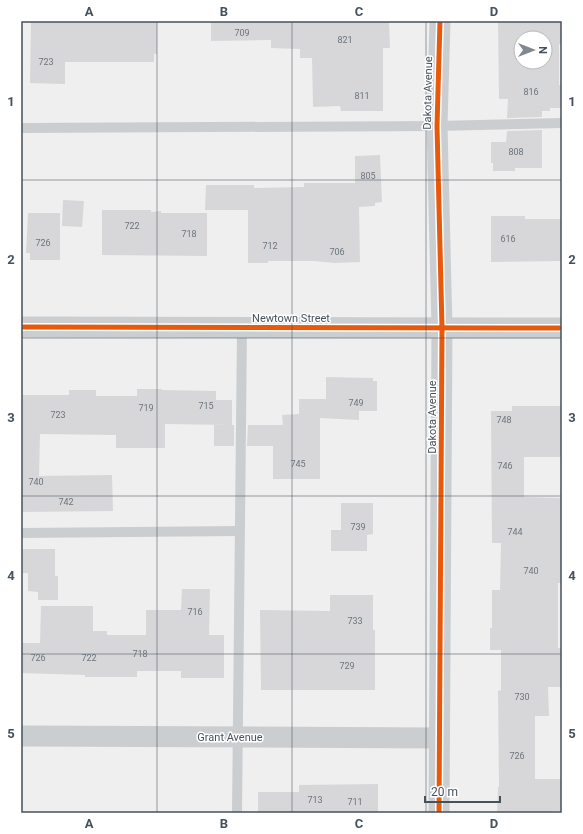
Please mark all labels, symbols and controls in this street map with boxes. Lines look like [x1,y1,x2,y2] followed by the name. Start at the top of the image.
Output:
[85,4,94,19] text: A
[220,4,228,19] text: B
[355,4,364,19] text: C
[490,4,498,19] text: D
[234,28,250,38] house number: 709
[513,30,553,70] north arrow
[337,35,353,45] house number: 821
[536,46,549,54] text: N
[421,56,435,130] street label: Dakota Avenue
[38,57,54,67] house number: 723
[523,87,539,97] house number: 816
[354,91,370,101] house number: 811
[7,94,15,109] text: 1
[568,94,576,109] text: 1
[508,147,524,157] house number: 808
[360,171,376,181] house number: 805
[124,221,140,231] house number: 722
[181,229,197,239] house number: 718
[500,234,516,244] house number: 616
[35,238,51,248] house number: 726
[262,241,278,251] house number: 712
[329,247,345,257] house number: 706
[7,252,15,267] text: 2
[568,252,576,267] text: 2
[252,312,330,325] street label: Newtown Street
[426,380,439,454] street label: Dakota Avenue
[348,398,364,408] house number: 749
[198,401,214,411] house number: 715
[138,403,154,413] house number: 719
[7,410,15,425] text: 3
[50,410,66,420] house number: 723
[568,410,576,425] text: 3
[496,415,512,425] house number: 748
[290,459,306,469] house number: 745
[497,461,513,471] house number: 746
[28,477,44,487] house number: 740
[58,497,74,507] house number: 742
[350,522,366,532] house number: 739
[507,527,523,537] house number: 744
[523,566,539,576] house number: 740
[7,568,15,583] text: 4
[568,568,576,583] text: 4
[187,607,203,617] house number: 716
[347,616,363,626] house number: 733
[132,649,148,659] house number: 718
[30,653,46,663] house number: 726
[81,653,97,663] house number: 722
[339,661,355,671] house number: 729
[514,692,530,702] house number: 730
[7,726,15,741] text: 5
[568,726,576,741] text: 5
[197,731,263,744] street label: Grant Avenue
[509,751,525,761] house number: 726
[425,778,500,804] scale bar
[431,785,458,799] text: 20 m
[307,795,323,805] house number: 713
[347,797,363,807] house number: 711
[85,816,94,831] text: A
[220,816,228,831] text: B
[355,816,364,831] text: C
[490,816,498,831] text: D

